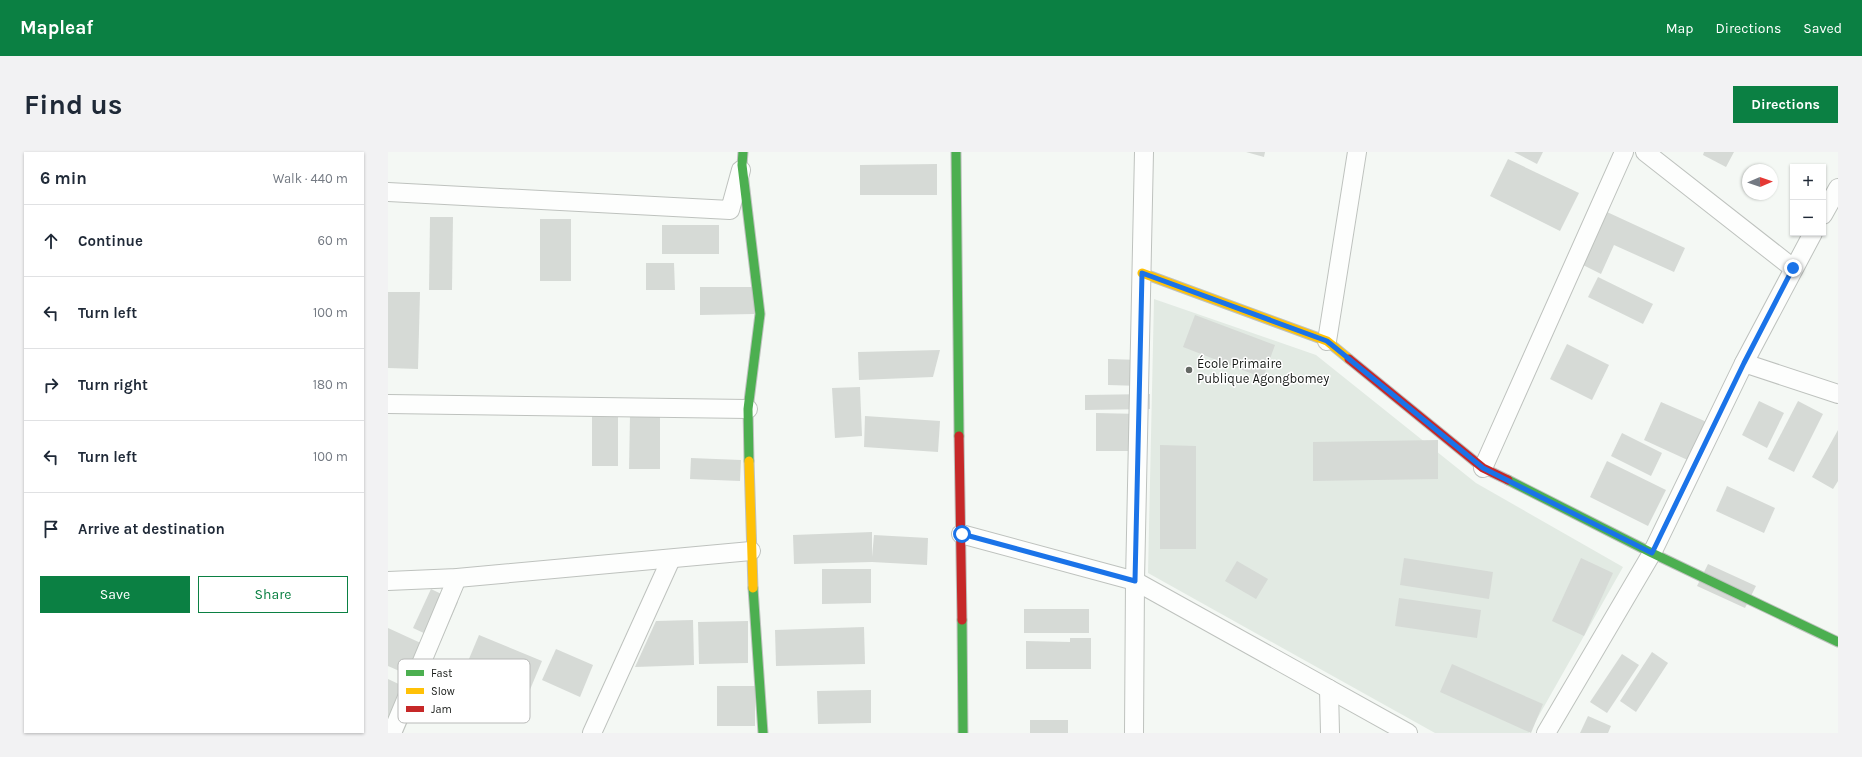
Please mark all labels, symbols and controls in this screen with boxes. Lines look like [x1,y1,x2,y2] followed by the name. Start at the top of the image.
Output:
[20,17,93,39] text: Mapleaf
[1666,20,1694,37] text: Map
[1716,20,1781,37] text: Directions
[1803,20,1842,37] text: Saved
[1733,86,1838,123] button: Directions
[24,88,123,121] text: Find us
[1742,164,1778,200] north arrow
[1790,164,1826,236] map controls
[1790,164,1826,200] button: +
[40,168,87,188] text: 6 min
[273,171,348,186] text: Walk · 440 m
[1790,200,1826,236] button: −
[40,230,62,252] icon: ahead
[78,232,143,250] text: Continue
[318,233,348,248] text: 60 m
[1784,259,1802,277] route end
[40,302,62,324] icon: left
[78,304,137,322] text: Turn left
[313,305,348,320] text: 100 m
[1197,354,1329,387] place label: École Primaire Publique Agongbomey
[1184,365,1194,375] marker: École Primaire Publique Agongbomey
[40,374,62,396] icon: right
[78,376,148,394] text: Turn right
[313,377,348,392] text: 180 m
[40,446,62,468] icon: left
[78,448,137,466] text: Turn left
[313,449,348,464] text: 100 m
[40,518,62,540] icon: arrive
[78,520,225,538] text: Arrive at destination
[953,525,971,543] route start
[40,576,190,613] button: Save
[198,576,348,613] button: Share
[398,659,530,723] legend
[431,667,452,680] text: Fast
[431,685,455,698] text: Slow
[431,703,452,716] text: Jam

